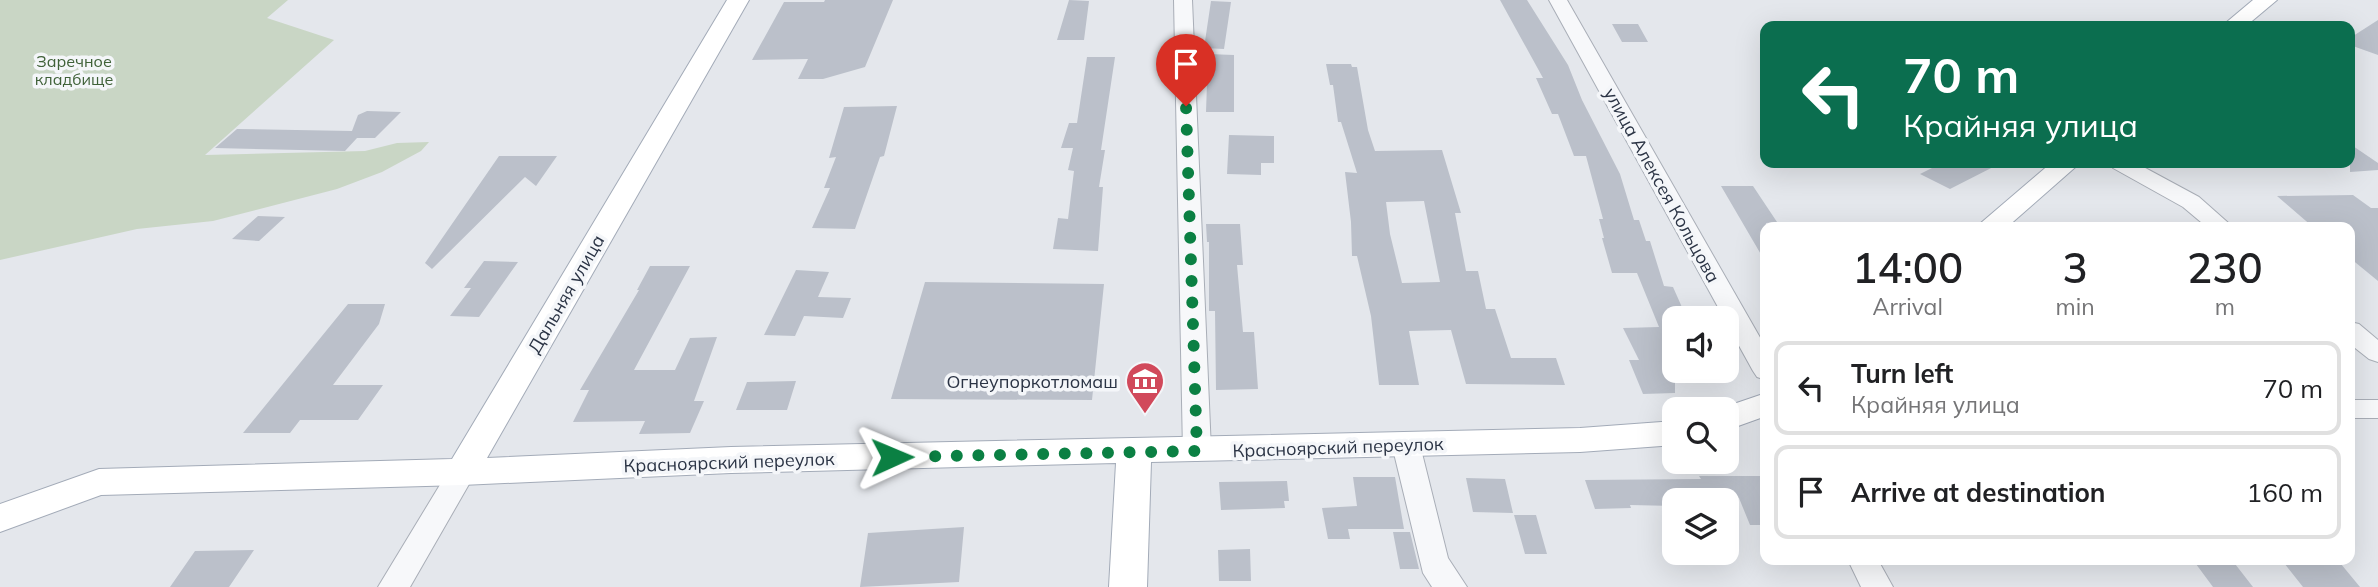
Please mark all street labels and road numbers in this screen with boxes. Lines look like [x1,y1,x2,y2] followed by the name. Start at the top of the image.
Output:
[1599,84,1725,286] street label: улица Алексея Кольцова
[523,230,609,358] street label: Дальняя улица
[1232,432,1444,462] street label: Красноярский переулок
[623,447,835,477] street label: Красноярский переулок

